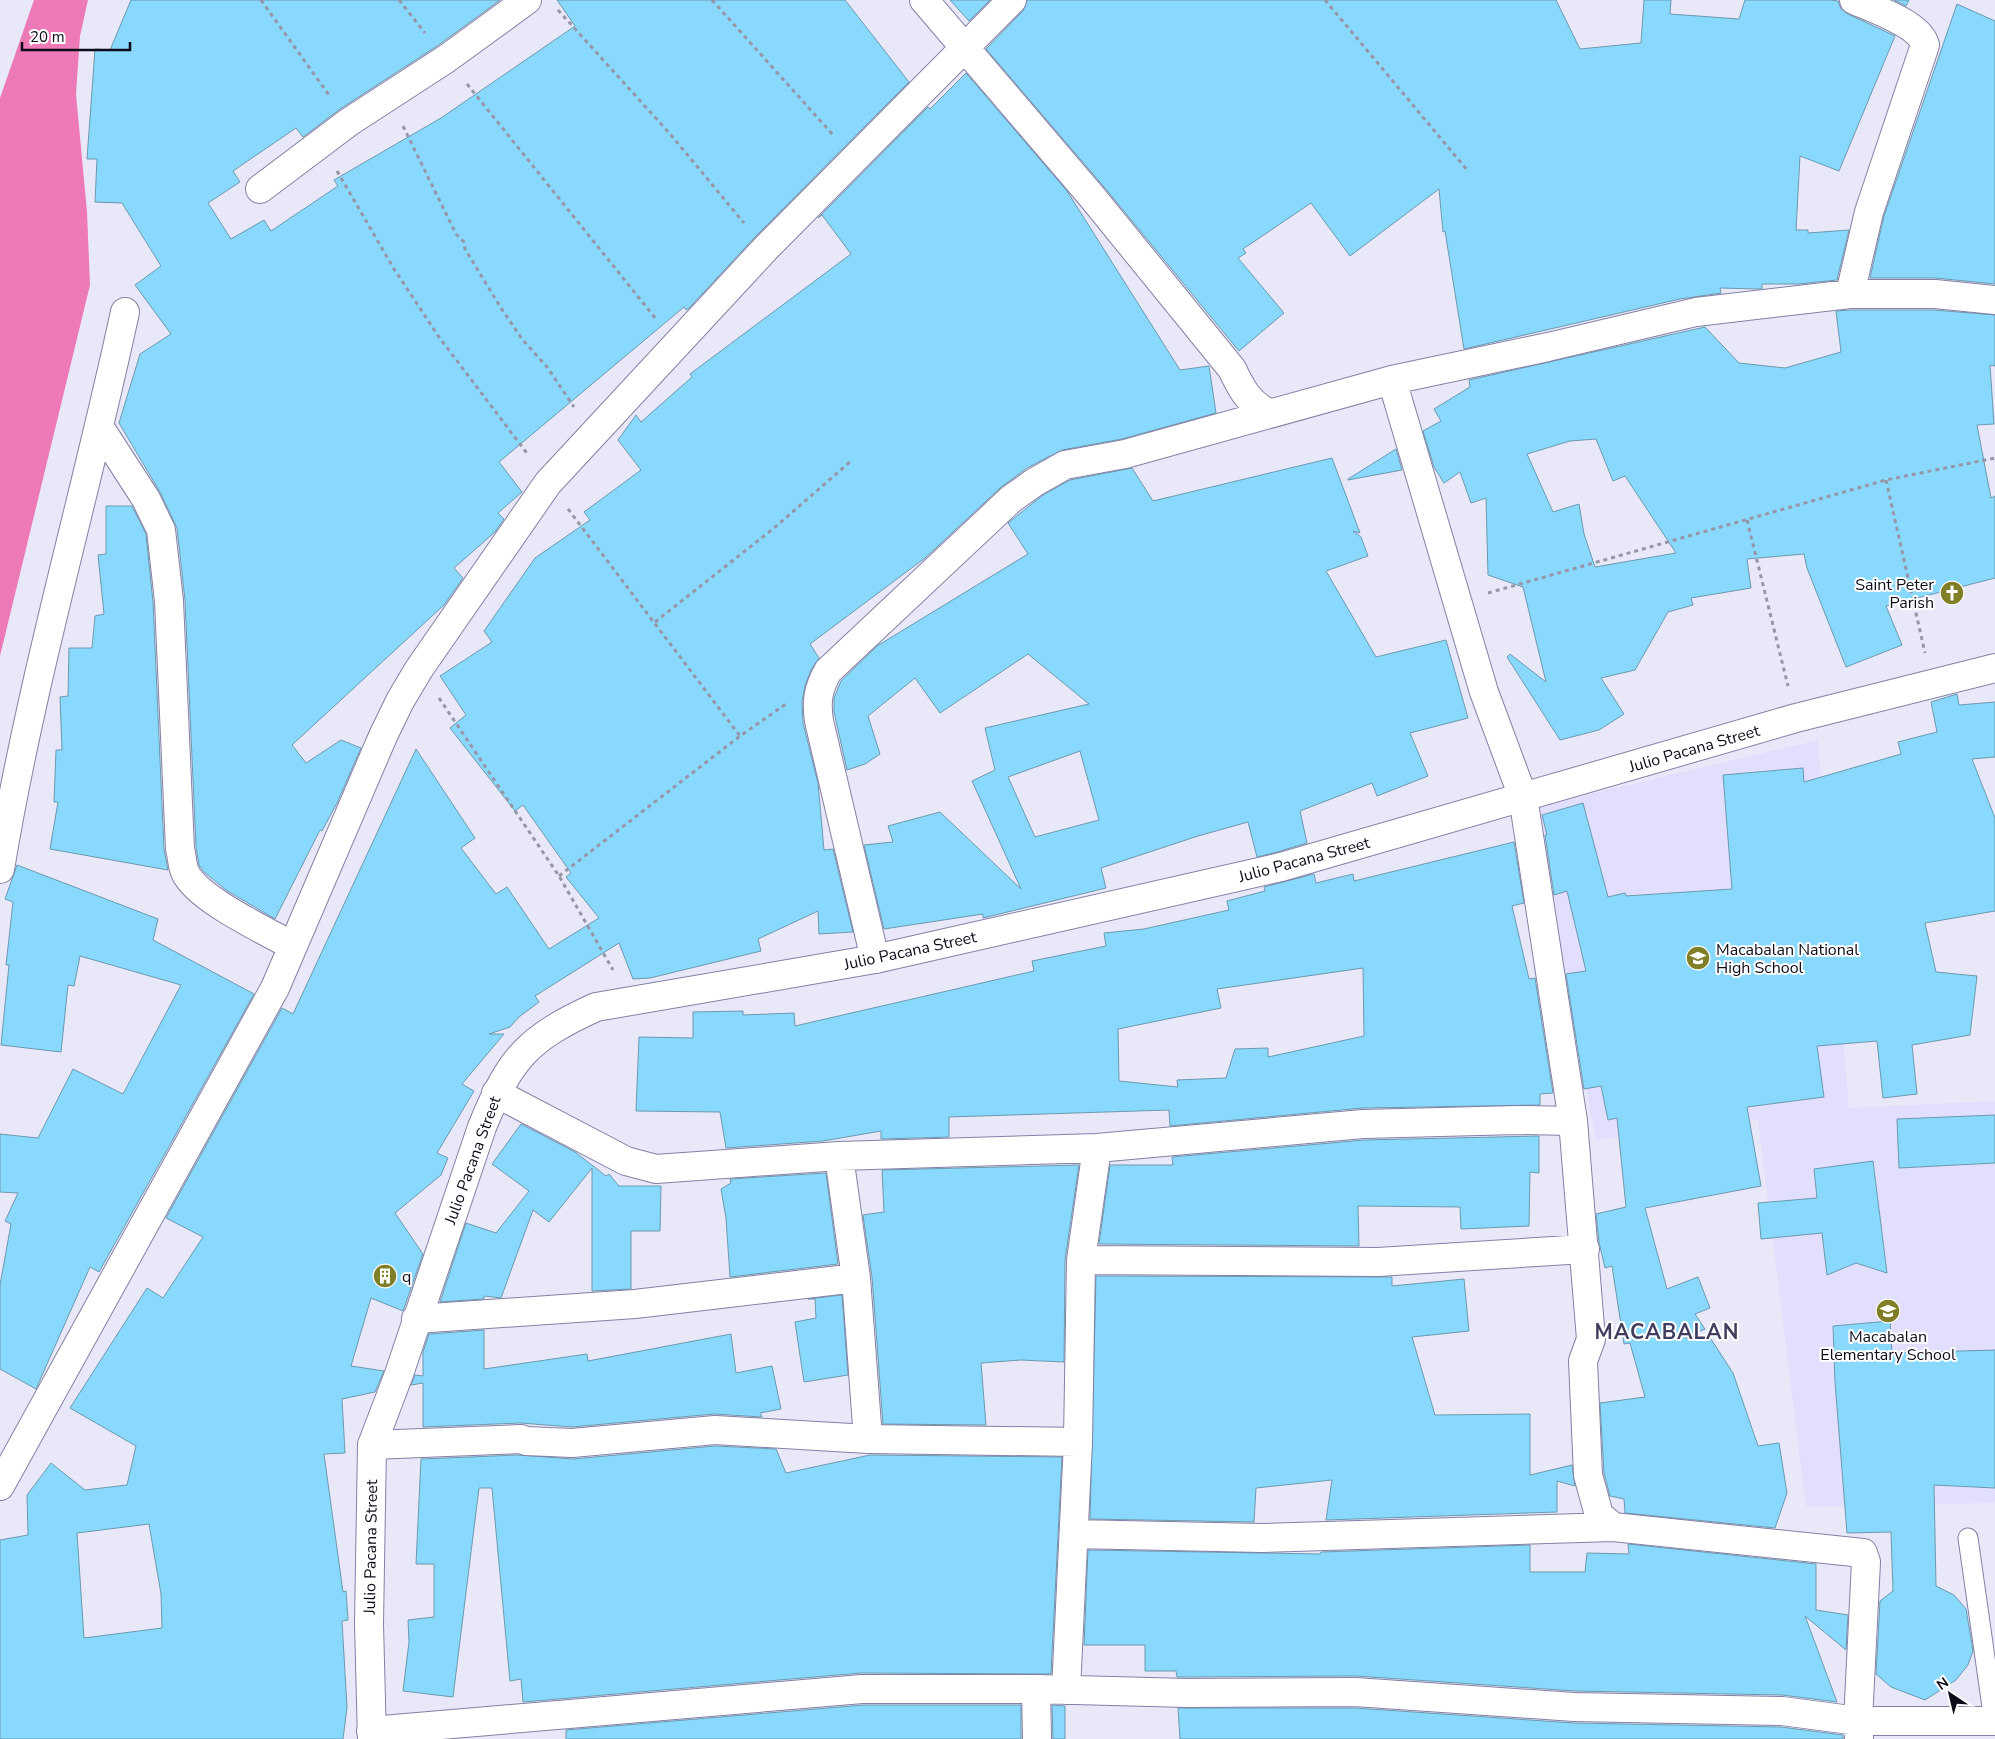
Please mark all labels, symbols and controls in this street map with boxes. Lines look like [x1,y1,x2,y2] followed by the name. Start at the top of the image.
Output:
[22,20,130,52] scale bar
[30,27,65,47] text: 20 m
[1855,574,1934,614] place label: Saint Peter Parish
[1939,580,1965,606] church icon: Saint Peter Parish
[1625,720,1763,778] street label: Julio Pacana Street
[1235,832,1373,888] street label: Julio Pacana Street
[841,926,979,976] street label: Julio Pacana Street
[1716,939,1859,979] place label: Macabalan National High School
[1685,945,1711,971] school or university icon: Macabalan National High School
[439,1093,506,1228] street label: Julio Pacana Street
[372,1263,398,1289] building icon: q
[402,1266,411,1288] place label: q
[1875,1298,1901,1324] school or university icon: Macabalan Elementary School
[1595,1318,1739,1346] district label: MACABALAN
[1820,1326,1956,1366] place label: Macabalan Elementary School
[359,1479,383,1616] street label: Julio Pacana Street
[1925,1669,1975,1719] north arrow
[1933,1673,1953,1695] text: N

